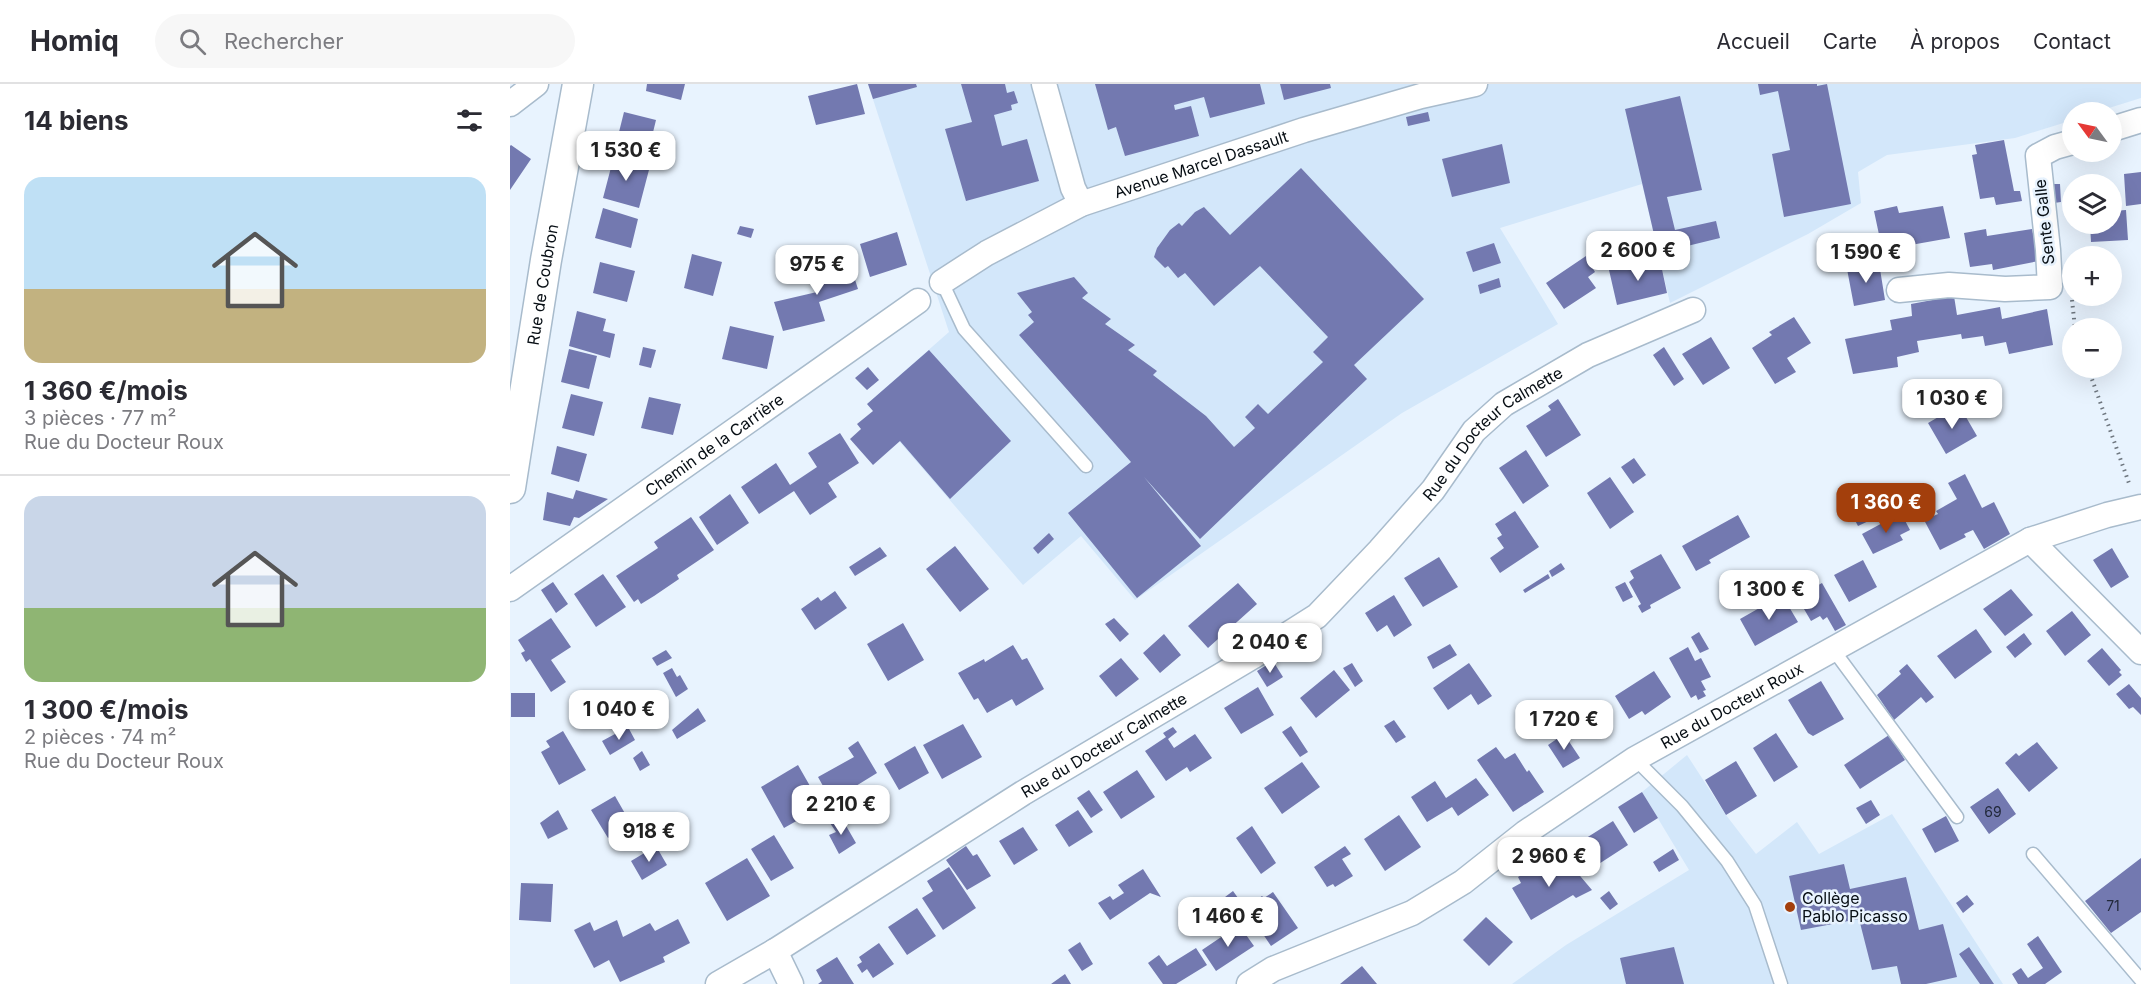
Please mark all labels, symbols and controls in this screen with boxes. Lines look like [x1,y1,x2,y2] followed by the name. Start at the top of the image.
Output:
[155,14,575,68] search box
[30,24,119,58] text: Homiq
[176,25,209,58] icon: search
[224,28,344,54] text: Rechercher
[1716,29,1790,54] text: Accueil
[1823,29,1877,54] text: Carte
[1910,29,2000,54] text: À propos
[2033,29,2111,54] text: Contact
[2062,102,2122,162] north arrow
[2062,102,2122,378] map controls
[453,104,486,137] icon: filters
[24,105,129,136] text: 14 biens
[1112,126,1291,202] street label: Avenue Marcel Dassault
[571,131,681,182] pin: 1 530 €
[591,138,661,162] text: 1 530 €
[2062,174,2122,234] button: layers
[2030,178,2058,266] street label: Sente Galle
[201,216,309,324] icon: home
[523,222,562,347] street label: Rue de Coubron
[1583,231,1693,282] pin: 2 600 €
[1811,233,1921,284] pin: 1 590 €
[1600,238,1676,262] text: 2 600 €
[1830,240,1902,264] text: 1 590 €
[775,245,859,296] pin: 975 €
[2062,246,2122,306] button: +
[789,252,845,276] text: 975 €
[2062,318,2122,378] button: −
[1418,362,1566,505] street label: Rue du Docteur Calmette
[24,375,188,406] text: 1 360 €/mois
[1897,379,2007,430] pin: 1 030 €
[1916,386,1988,410] text: 1 030 €
[641,389,787,501] street label: Chemin de la Carrière
[24,406,176,430] text: 3 pièces · 77 m²
[24,430,224,454] text: Rue du Docteur Roux
[1831,483,1941,534] pin: 1 360 €
[1850,490,1922,514] text: 1 360 €
[201,535,309,643] icon: home
[1714,570,1824,621] pin: 1 300 €
[1733,577,1805,601] text: 1 300 €
[1215,623,1325,674] pin: 2 040 €
[1232,630,1308,654] text: 2 040 €
[1657,658,1807,753] street label: Rue du Docteur Roux
[1017,688,1190,802] street label: Rue du Docteur Calmette
[564,690,674,741] pin: 1 040 €
[24,694,189,725] text: 1 300 €/mois
[583,697,655,721] text: 1 040 €
[1509,700,1619,751] pin: 1 720 €
[1529,707,1599,731] text: 1 720 €
[24,725,176,749] text: 2 pièces · 74 m²
[24,749,224,773] text: Rue du Docteur Roux
[786,785,896,836] pin: 2 210 €
[806,792,876,816] text: 2 210 €
[1984,803,2002,820] house number: 69
[607,812,691,863] pin: 918 €
[622,819,676,843] text: 918 €
[1494,837,1604,888] pin: 2 960 €
[1511,844,1587,868] text: 2 960 €
[1802,888,1908,926] place label: Collège Pablo Picasso
[1173,897,1283,948] pin: 1 460 €
[2106,897,2120,914] house number: 71
[1783,900,1797,914] marker: Collège Pablo Picasso
[1192,904,1264,928] text: 1 460 €

